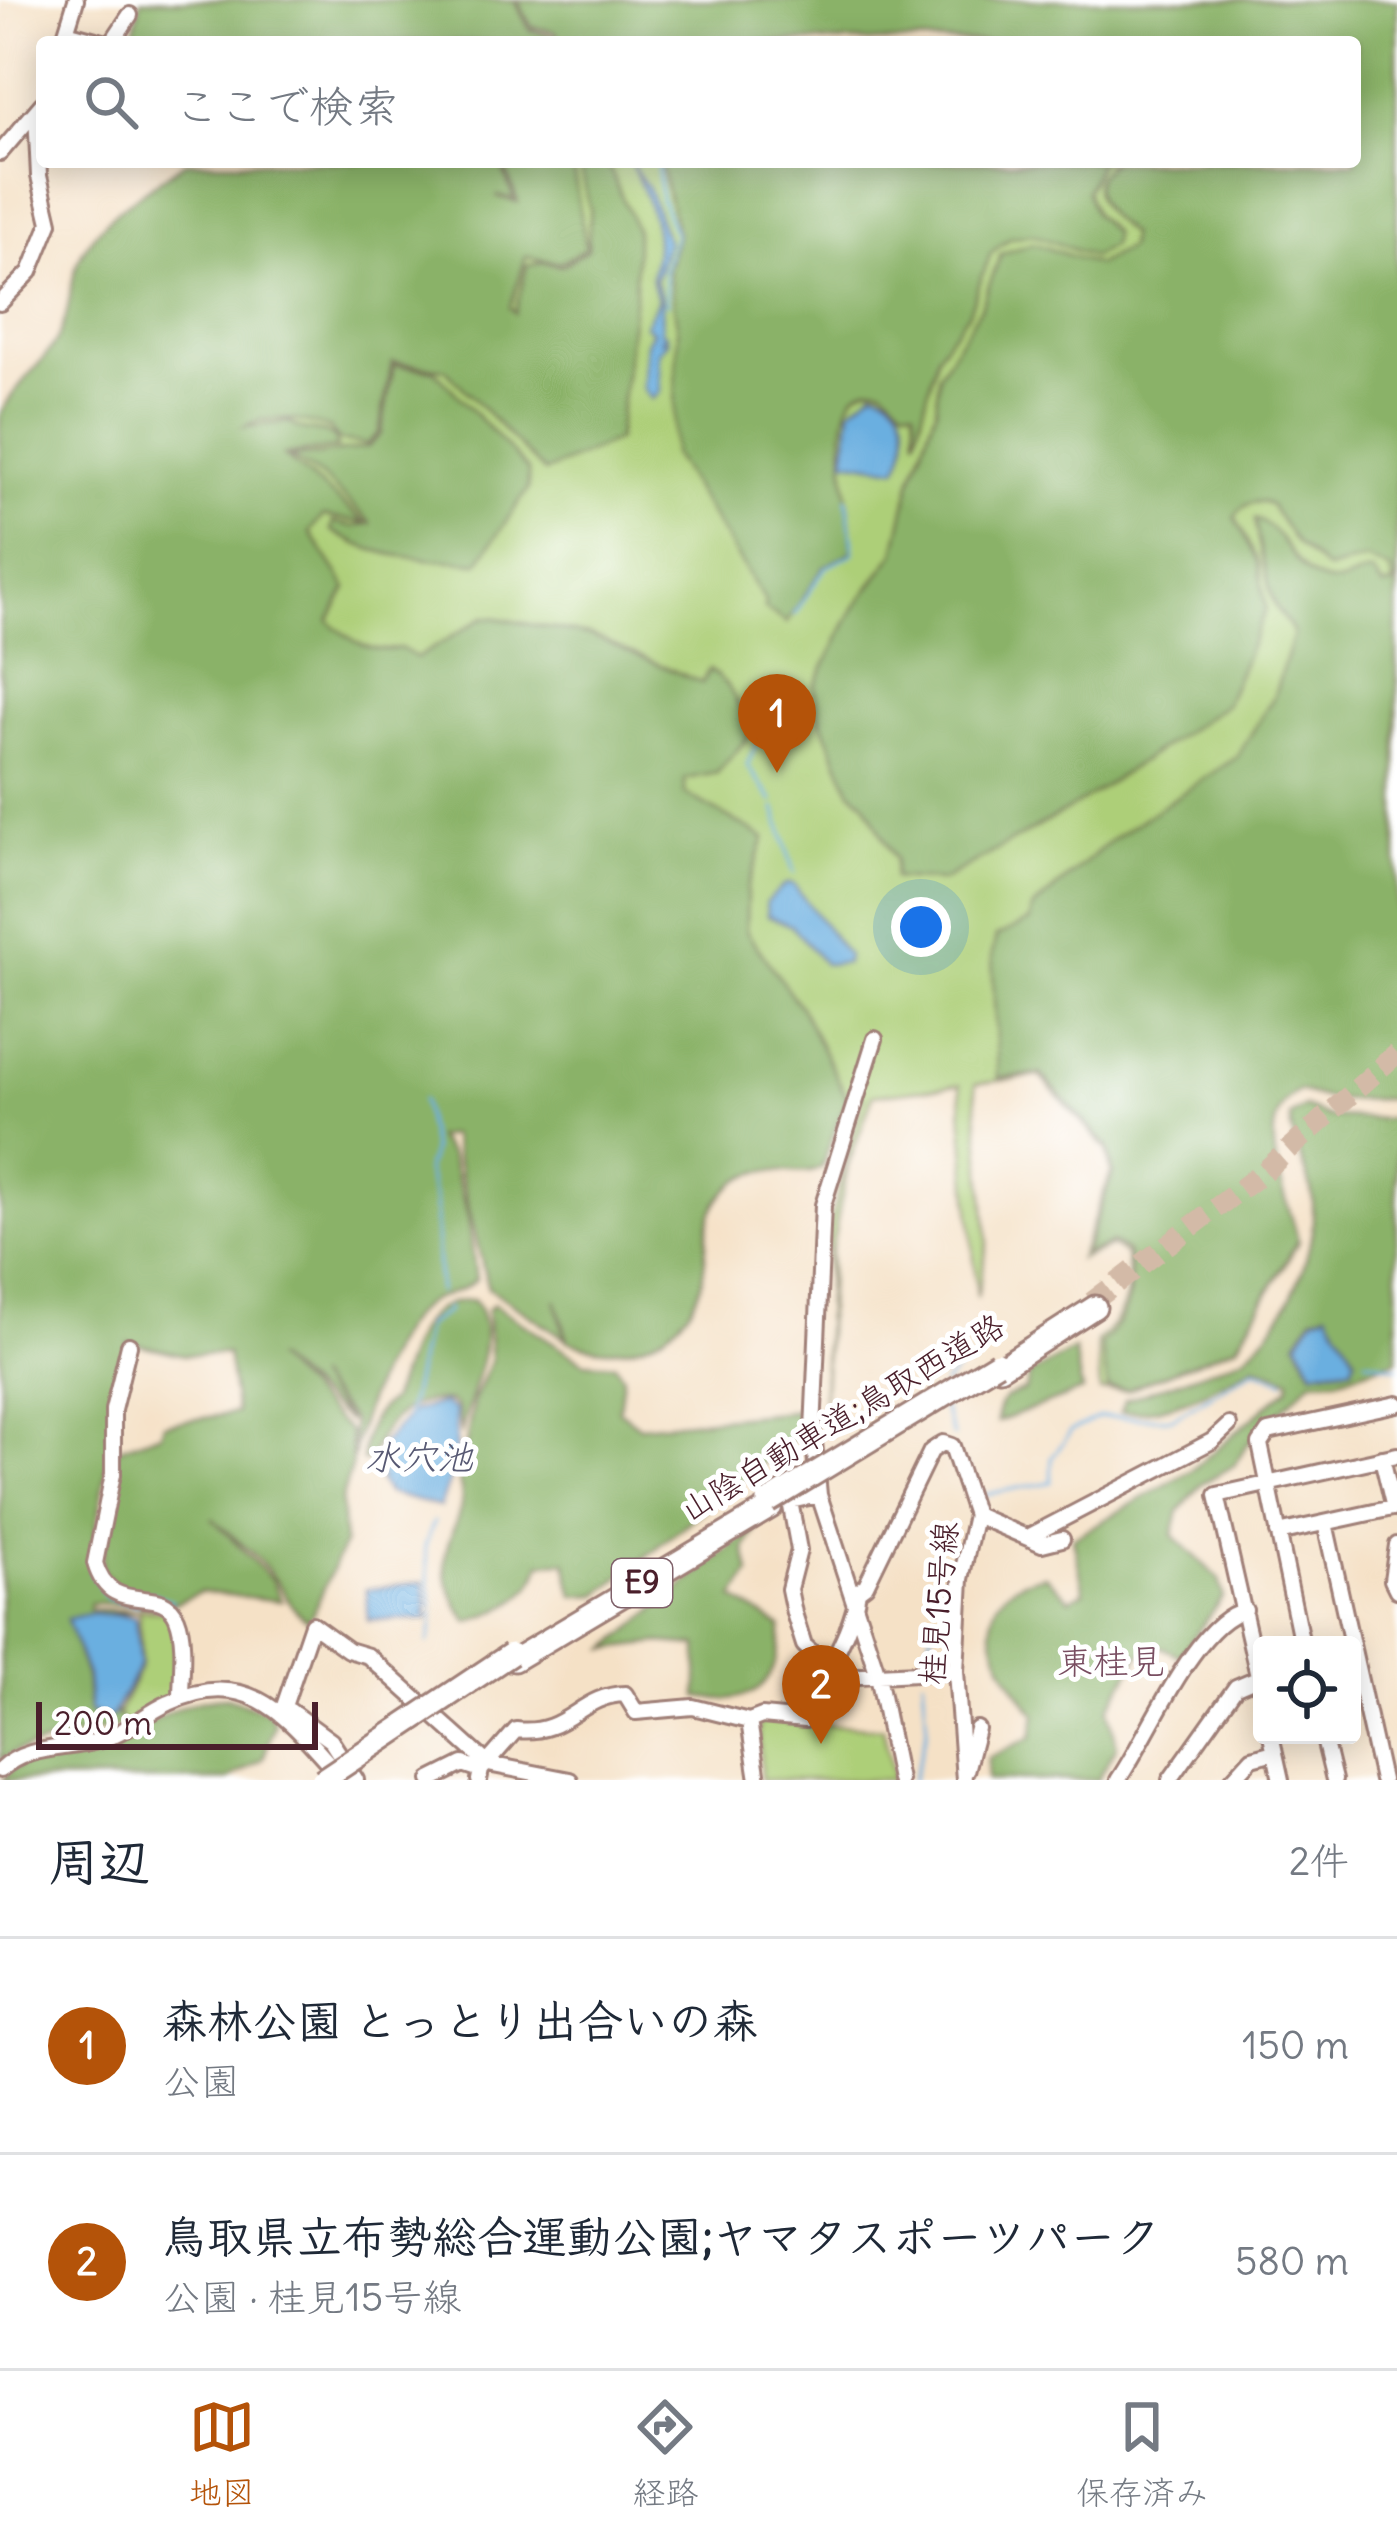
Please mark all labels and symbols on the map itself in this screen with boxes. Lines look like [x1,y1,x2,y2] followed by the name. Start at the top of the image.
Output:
[738,674,816,773] pin: 1
[891,897,951,957] your location
[672,1303,1012,1531] street label: 山陰自動車道;鳥取西道路
[365,1435,474,1480] water label: 水穴池
[910,1519,966,1687] street label: 桂見15号線
[612,1559,672,1607] road number: E9
[1057,1639,1165,1684] district label: 東桂見
[782,1645,860,1744] pin: 2
[36,1696,318,1749] scale bar

